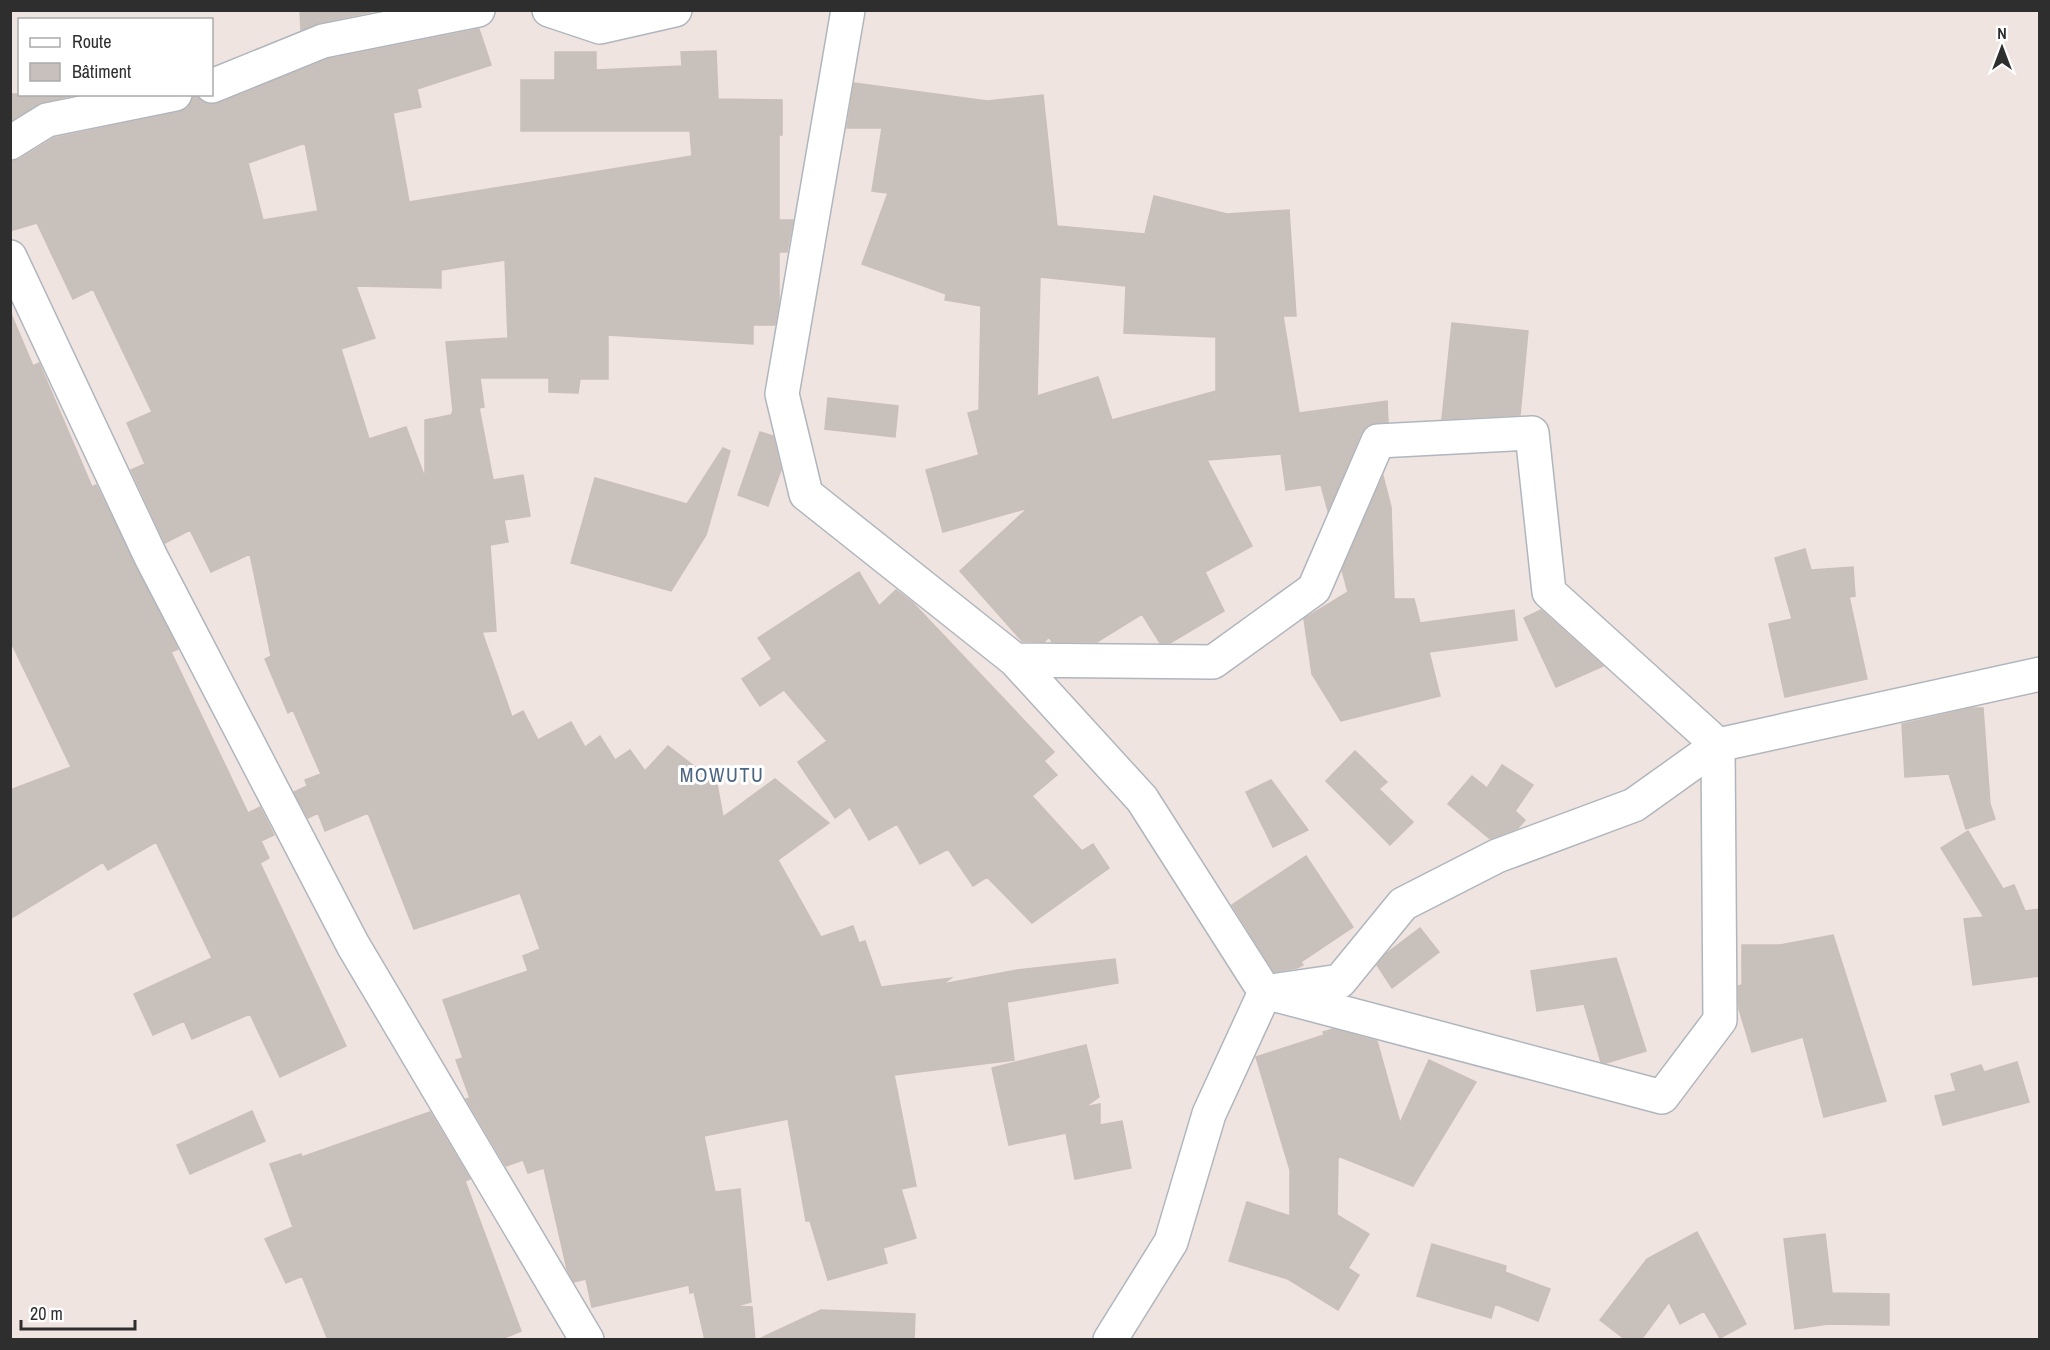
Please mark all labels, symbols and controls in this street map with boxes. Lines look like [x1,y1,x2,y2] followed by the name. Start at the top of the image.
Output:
[18,18,213,96] legend
[1972,18,2032,78] north arrow
[1997,22,2007,44] text: N
[72,29,111,54] text: Route
[72,59,131,84] text: Bâtiment
[680,761,764,788] district label: MOWUTU
[21,1293,135,1331] scale bar
[30,1301,63,1326] text: 20 m

